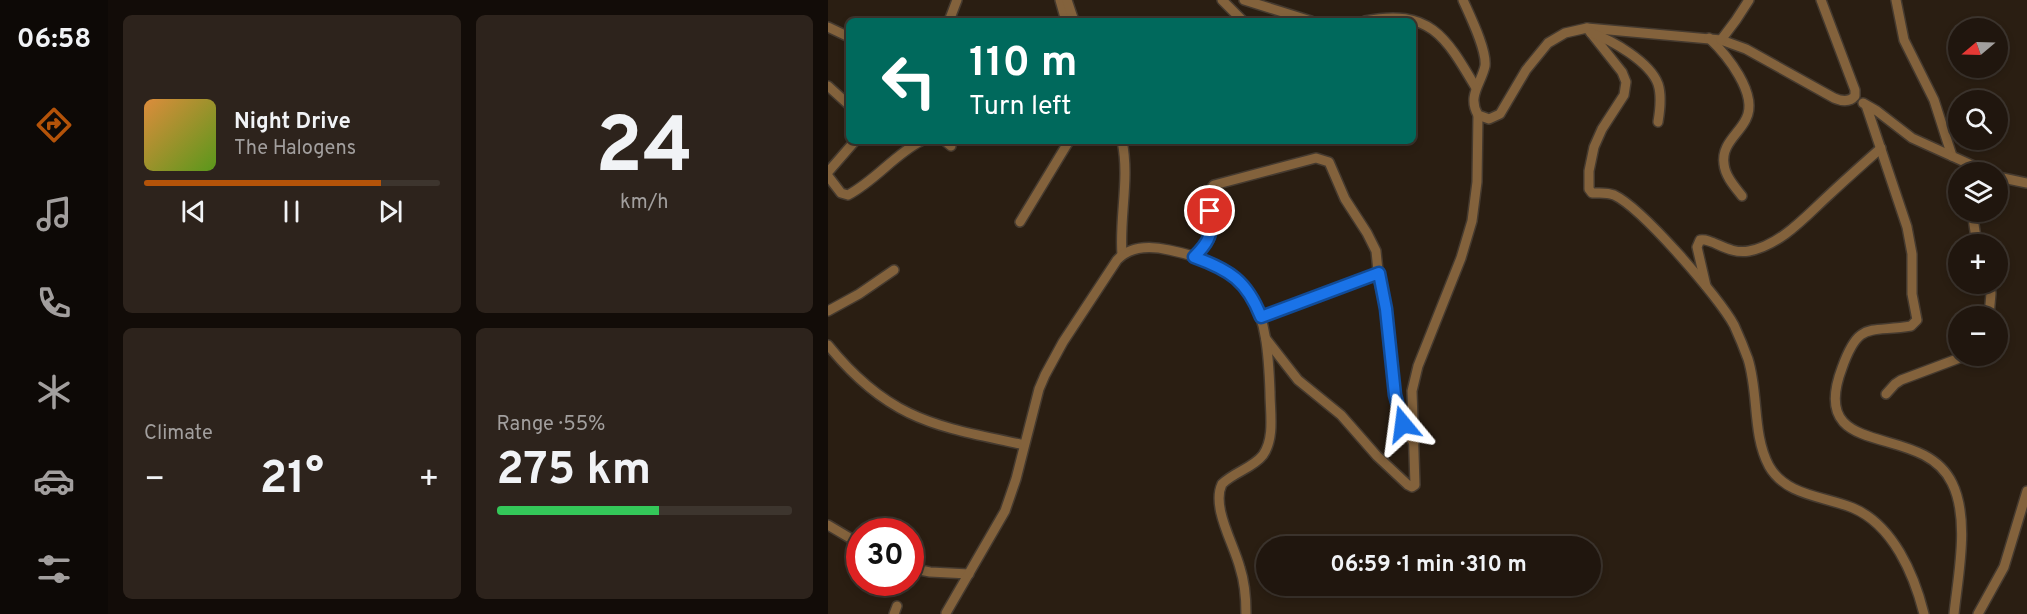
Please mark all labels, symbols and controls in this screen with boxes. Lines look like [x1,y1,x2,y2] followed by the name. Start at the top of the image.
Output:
[1948,18,2008,78] north arrow
[1948,18,2008,366] map controls
[17,23,91,57] text: 06:58
[969,38,1078,91] text: 110 m
[870,42,948,120] icon: left
[969,90,1071,124] text: Turn left
[1948,90,2008,150] button: search
[595,101,693,200] text: 24
[33,104,75,146] icon: directions
[234,109,351,136] text: Night Drive
[234,136,356,162] text: The Halogens
[1948,162,2008,222] button: layers
[1184,185,1235,236] pin
[620,190,669,216] text: km/h
[33,193,75,235] icon: music
[1193,194,1226,227] icon: arrive
[177,195,210,228] icon: previous
[275,195,308,228] icon: pause
[374,195,407,228] icon: next
[1948,234,2008,294] button: +
[33,282,75,324] icon: phone
[1948,306,2008,366] button: −
[33,371,75,413] icon: climate
[1371,392,1435,456] position arrow
[497,412,606,438] text: Range · 55%
[144,421,213,447] text: Climate
[497,443,651,500] text: 275 km
[260,452,324,509] text: 21°
[33,460,75,502] icon: car
[144,460,165,502] text: −
[418,460,440,502] text: +
[846,518,924,596] speed limit sign: 30
[33,548,75,590] icon: filters
[1330,552,1527,579] text: 06:59 · 1 min · 310 m

